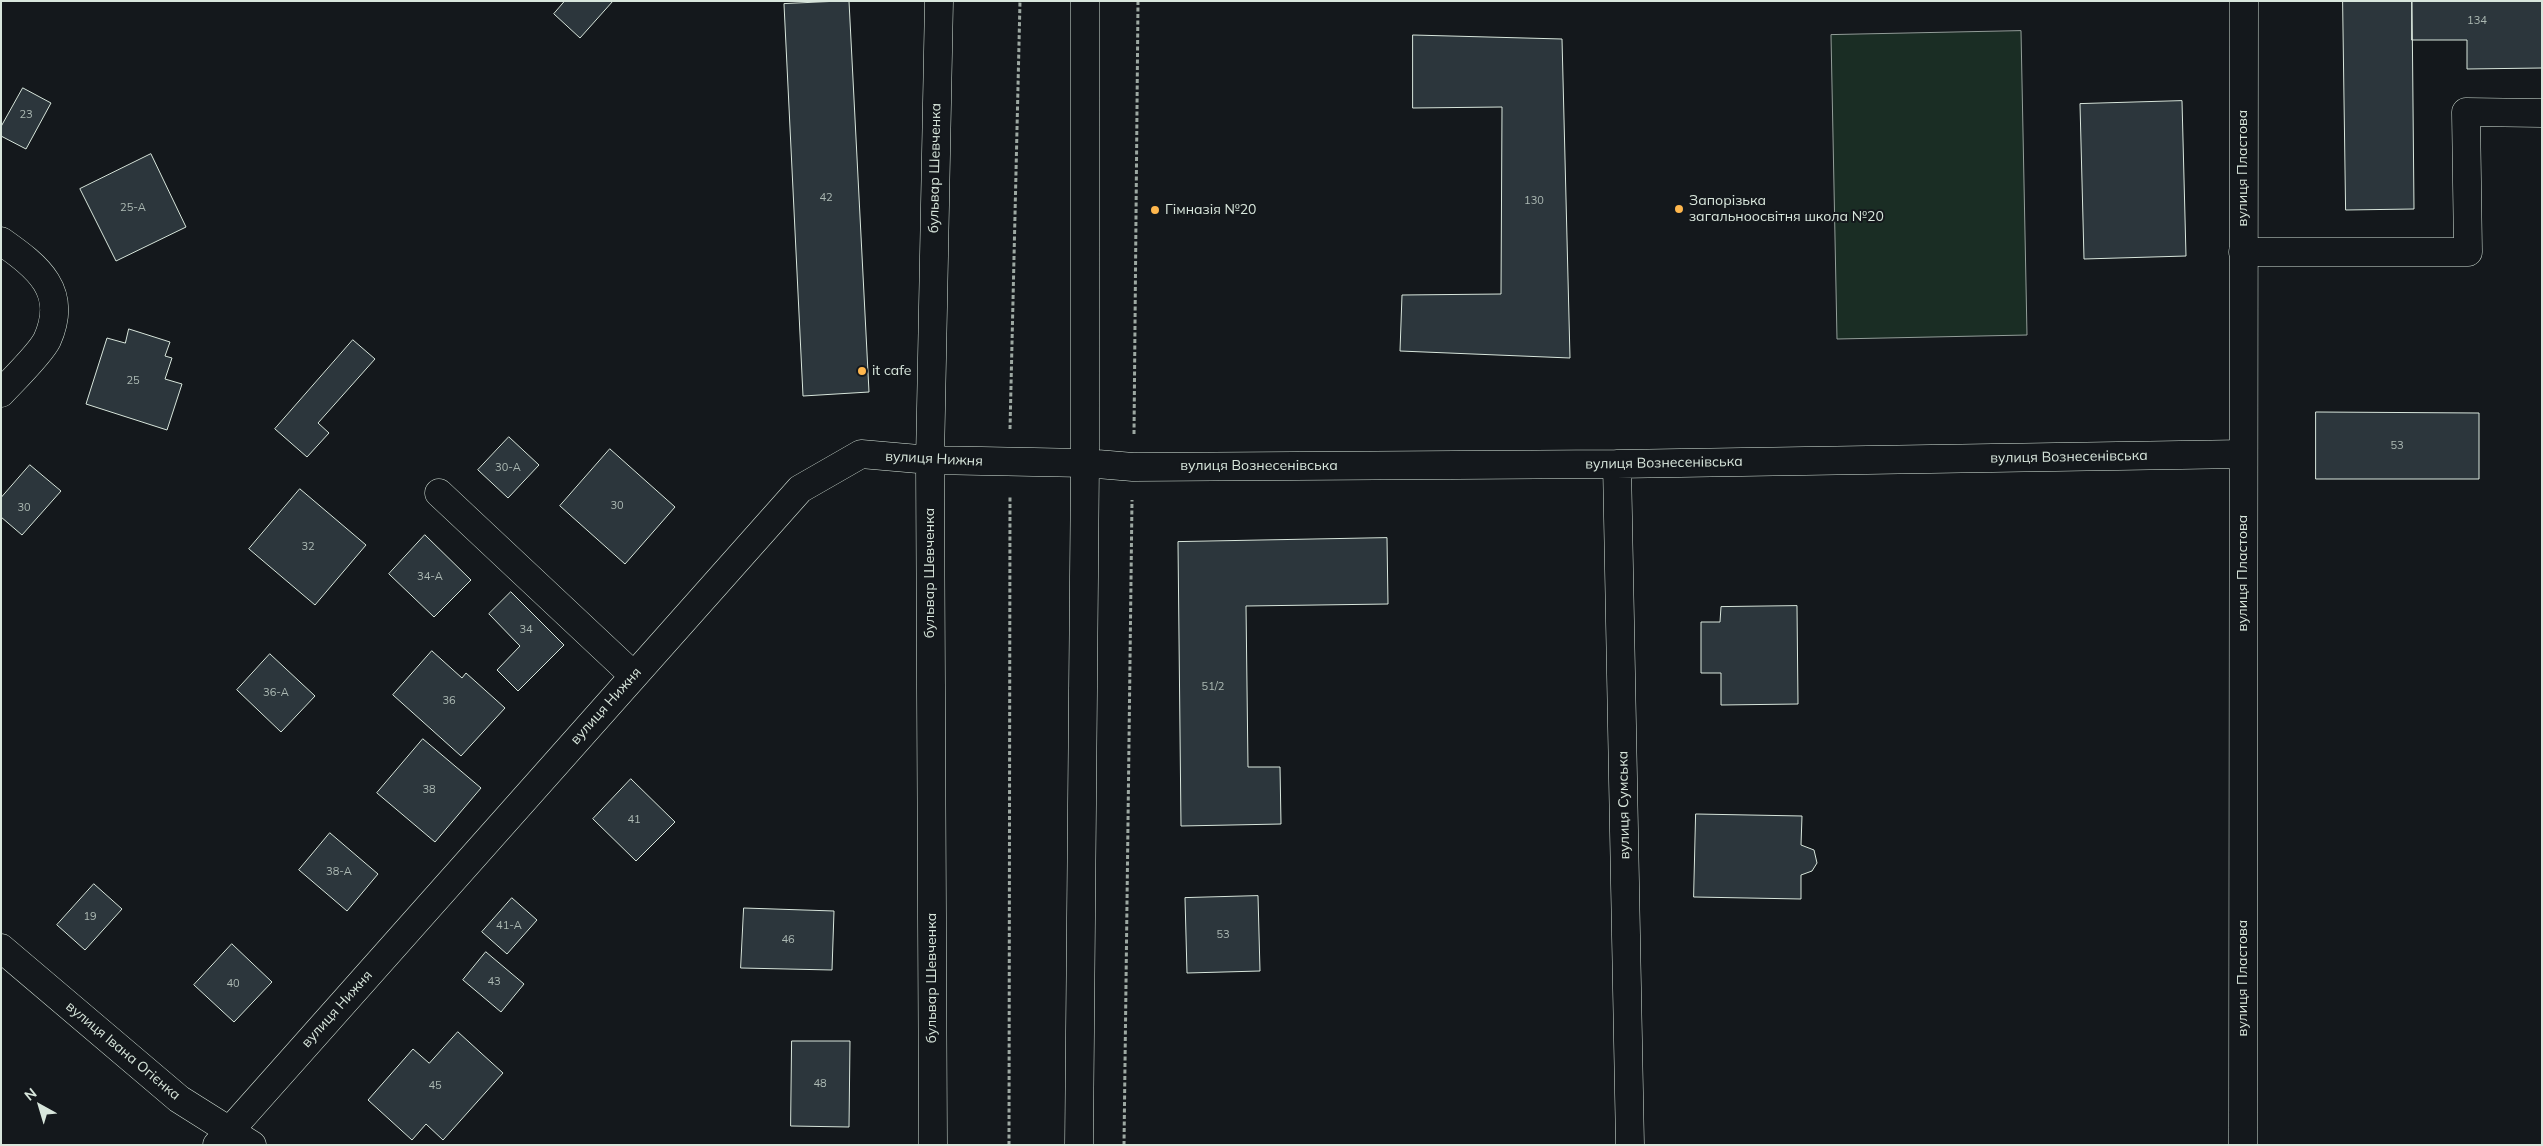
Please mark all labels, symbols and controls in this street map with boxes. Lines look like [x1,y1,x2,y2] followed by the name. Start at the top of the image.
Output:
[2467,14,2487,28] house number: 134
[925,103,945,233] street label: бульвар Шевченка
[19,108,33,122] house number: 23
[2235,110,2251,226] street label: вулиця Пластова
[819,191,833,205] house number: 42
[1689,193,1884,226] place label: Запорізька загальноосвітня школа №20
[1524,194,1544,208] house number: 130
[120,201,146,215] house number: 25-А
[1165,202,1257,218] place label: Гімназія №20
[1673,203,1685,215] marker: Запорізька загальноосвітня школа №20
[1149,204,1161,216] marker: Гімназія №20
[872,363,911,379] place label: it cafe
[856,365,868,377] marker: it cafe
[126,374,140,388] house number: 25
[2390,439,2404,453] house number: 53
[1990,447,2148,467] street label: вулиця Вознесенівська
[885,448,983,470] street label: вулиця Нижня
[1585,453,1743,473] street label: вулиця Вознесенівська
[1180,458,1338,474] street label: вулиця Вознесенівська
[495,461,521,475] house number: 30-А
[610,499,624,513] house number: 30
[17,501,31,515] house number: 30
[922,508,938,638] street label: бульвар Шевченка
[2235,515,2251,631] street label: вулиця Пластова
[301,540,315,554] house number: 32
[417,570,443,584] house number: 34-А
[519,623,533,637] house number: 34
[567,664,645,748] street label: вулиця Нижня
[1202,680,1224,694] house number: 51/2
[263,686,289,700] house number: 36-А
[442,694,456,708] house number: 36
[1615,751,1633,859] street label: вулиця Сумська
[422,783,436,797] house number: 38
[627,813,641,827] house number: 41
[326,865,352,879] house number: 38-А
[83,910,97,924] house number: 19
[924,913,940,1043] street label: бульвар Шевченка
[496,919,522,933] house number: 41-А
[2235,920,2251,1036] street label: вулиця Пластова
[1216,928,1230,942] house number: 53
[781,933,795,947] house number: 46
[298,967,376,1051] street label: вулиця Нижня
[487,975,501,989] house number: 43
[226,977,240,991] house number: 40
[62,998,184,1104] street label: вулиця Івана Огієнка
[813,1077,827,1091] house number: 48
[428,1079,442,1093] house number: 45
[15,1081,65,1131] north arrow
[21,1084,40,1105] text: N

